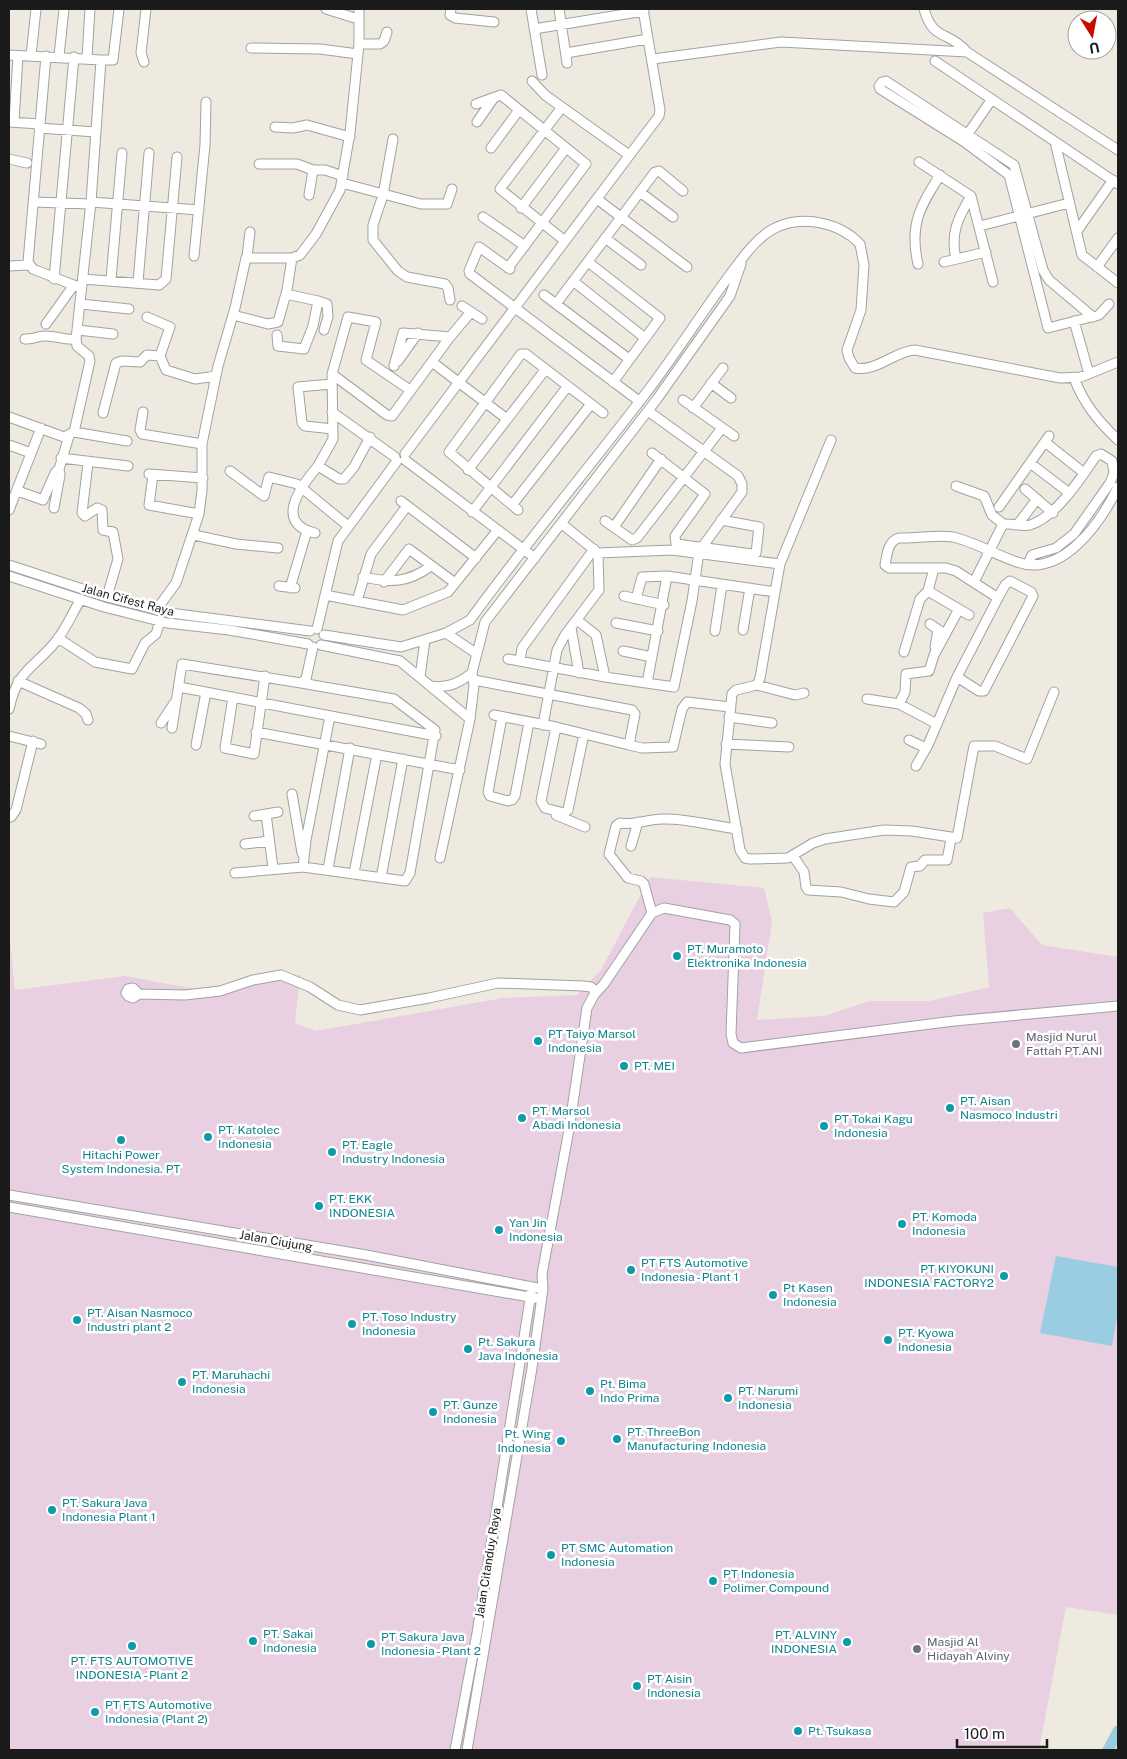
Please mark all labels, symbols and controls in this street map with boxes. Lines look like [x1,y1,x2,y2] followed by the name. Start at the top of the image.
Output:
[1067,10,1117,60] north arrow
[1088,39,1101,57] text: U
[80,581,176,619] street label: Jalan Cifest Raya
[687,942,807,970] place label: PT. Muramoto Elektronika Indonesia
[671,950,683,962] marker: PT. Muramoto Elektronika Indonesia
[548,1027,636,1055] place label: PT Taiyo Marsol Indonesia
[1026,1030,1103,1058] place label: Masjid Nurul Fattah PT.ANI
[532,1035,544,1047] marker: PT Taiyo Marsol Indonesia
[1010,1038,1022,1050] marker: Masjid Nurul Fattah PT.ANI
[634,1059,675,1073] place label: PT. MEI
[618,1060,630,1072] marker: PT. MEI
[960,1094,1058,1122] place label: PT. Aisan Nasmoco Industri
[944,1102,956,1114] marker: PT. Aisan Nasmoco Industri
[532,1104,621,1132] place label: PT. Marsol Abadi Indonesia
[516,1112,528,1124] marker: PT. Marsol Abadi Indonesia
[834,1112,913,1140] place label: PT Tokai Kagu Indonesia
[818,1120,830,1132] marker: PT Tokai Kagu Indonesia
[218,1123,280,1151] place label: PT. Katolec Indonesia
[202,1131,214,1143] marker: PT. Katolec Indonesia
[115,1134,127,1146] marker: Hitachi Power System Indonesia. PT
[342,1138,445,1166] place label: PT. Eagle Industry Indonesia
[326,1146,338,1158] marker: PT. Eagle Industry Indonesia
[62,1148,180,1176] place label: Hitachi Power System Indonesia. PT
[329,1192,396,1220] place label: PT. EKK INDONESIA
[313,1200,325,1212] marker: PT. EKK INDONESIA
[912,1210,977,1238] place label: PT. Komoda Indonesia
[509,1216,563,1244] place label: Yan Jin Indonesia
[896,1218,908,1230] marker: PT. Komoda Indonesia
[493,1224,505,1236] marker: Yan Jin Indonesia
[238,1228,314,1254] street label: Jalan Ciujung
[641,1256,748,1284] place label: PT FTS Automotive Indonesia - Plant 1
[864,1262,994,1290] place label: PT KIYOKUNI INDONESIA FACTORY2
[625,1264,637,1276] marker: PT FTS Automotive Indonesia - Plant 1
[998,1270,1010,1282] marker: PT KIYOKUNI INDONESIA FACTORY2
[783,1281,837,1309] place label: Pt Kasen Indonesia
[767,1289,779,1301] marker: Pt Kasen Indonesia
[87,1306,193,1334] place label: PT. Aisan Nasmoco Industri plant 2
[362,1310,457,1338] place label: PT. Toso Industry Indonesia
[71,1314,83,1326] marker: PT. Aisan Nasmoco Industri plant 2
[346,1318,358,1330] marker: PT. Toso Industry Indonesia
[898,1326,954,1354] place label: PT. Kyowa Indonesia
[882,1334,894,1346] marker: PT. Kyowa Indonesia
[478,1335,558,1363] place label: Pt. Sakura Java Indonesia
[462,1343,474,1355] marker: Pt. Sakura Java Indonesia
[192,1368,270,1396] place label: PT. Maruhachi Indonesia
[176,1376,188,1388] marker: PT. Maruhachi Indonesia
[600,1377,659,1405] place label: Pt. Bima Indo Prima
[738,1384,798,1412] place label: PT. Narumi Indonesia
[584,1385,596,1397] marker: Pt. Bima Indo Prima
[722,1392,734,1404] marker: PT. Narumi Indonesia
[443,1398,498,1426] place label: PT. Gunze Indonesia
[427,1406,439,1418] marker: PT. Gunze Indonesia
[627,1425,766,1453] place label: PT. ThreeBon Manufacturing Indonesia
[497,1427,551,1455] place label: Pt. Wing Indonesia
[611,1433,623,1445] marker: PT. ThreeBon Manufacturing Indonesia
[555,1435,567,1447] marker: Pt. Wing Indonesia
[62,1496,156,1524] place label: PT. Sakura Java Indonesia Plant 1
[46,1504,58,1516] marker: PT. Sakura Java Indonesia Plant 1
[472,1507,504,1619] street label: Jalan Citanduy Raya
[561,1541,673,1569] place label: PT SMC Automation Indonesia
[545,1549,557,1561] marker: PT SMC Automation Indonesia
[723,1567,829,1595] place label: PT Indonesia Polimer Compound
[707,1575,719,1587] marker: PT Indonesia Polimer Compound
[263,1627,317,1655] place label: PT. Sakai Indonesia
[771,1628,838,1656] place label: PT. ALVINY INDONESIA
[381,1630,481,1658] place label: PT Sakura Java Indonesia - Plant 2
[247,1635,259,1647] marker: PT. Sakai Indonesia
[927,1635,1010,1663] place label: Masjid Al Hidayah Alviny
[841,1636,853,1648] marker: PT. ALVINY INDONESIA
[365,1638,377,1650] marker: PT Sakura Java Indonesia - Plant 2
[126,1640,138,1652] marker: PT. FTS AUTOMOTIVE INDONESIA - Plant 2
[911,1643,923,1655] marker: Masjid Al Hidayah Alviny
[71,1654,193,1682] place label: PT. FTS AUTOMOTIVE INDONESIA - Plant 2
[647,1672,701,1700] place label: PT Aisin Indonesia
[631,1680,643,1692] marker: PT Aisin Indonesia
[105,1698,212,1726] place label: PT FTS Automotive Indonesia (Plant 2)
[89,1706,101,1718] marker: PT FTS Automotive Indonesia (Plant 2)
[957,1716,1047,1748] scale bar
[808,1724,871,1738] place label: Pt. Tsukasa
[792,1725,804,1737] marker: Pt. Tsukasa
[964,1725,1005,1742] text: 100 m

